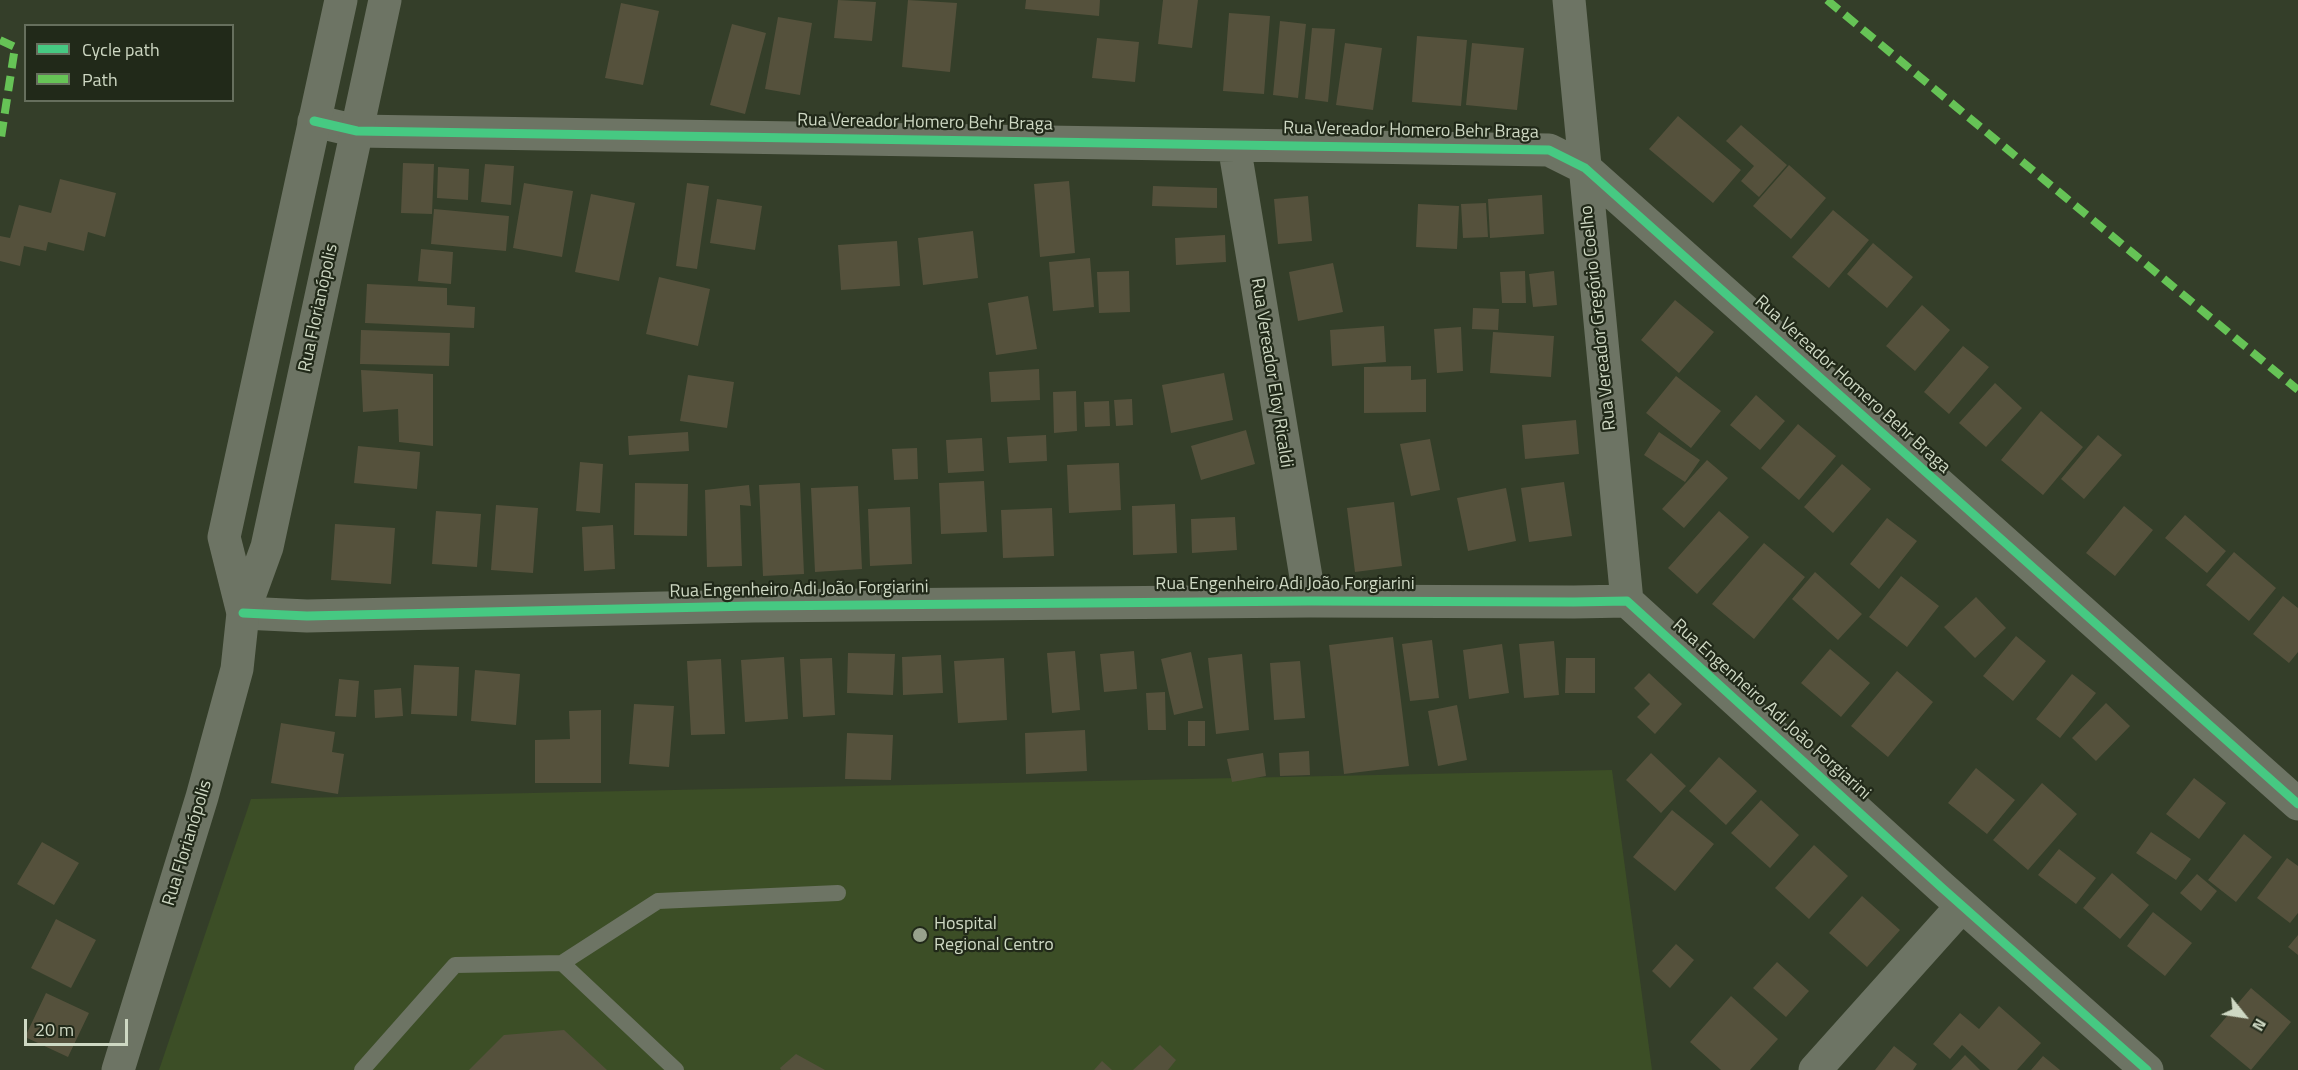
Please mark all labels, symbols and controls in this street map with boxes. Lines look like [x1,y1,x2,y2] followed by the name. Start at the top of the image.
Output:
[24,24,234,102] legend
[82,36,160,63] text: Cycle path
[82,66,118,93] text: Path
[797,110,1053,136] street label: Rua Vereador Homero Behr Braga
[1283,118,1539,144] street label: Rua Vereador Homero Behr Braga
[1576,204,1622,432] street label: Rua Vereador Gregório Coelho
[295,242,343,374] street label: Rua Florianópolis
[1245,277,1297,469] street label: Rua Vereador Eloy Ricaldi
[1750,291,1954,479] street label: Rua Vereador Homero Behr Braga
[1155,574,1415,596] street label: Rua Engenheiro Adi João Forgiarini
[669,577,929,603] street label: Rua Engenheiro Adi João Forgiarini
[1667,615,1875,805] street label: Rua Engenheiro Adi João Forgiarini
[159,777,217,909] street label: Rua Florianópolis
[934,914,1054,956] place label: Hospital Regional Centro
[911,926,929,944] marker: Hospital Regional Centro
[2214,986,2274,1046] north arrow
[27,1007,130,1045] scale bar
[2246,1014,2273,1036] text: N
[35,1016,74,1043] text: 20 m

